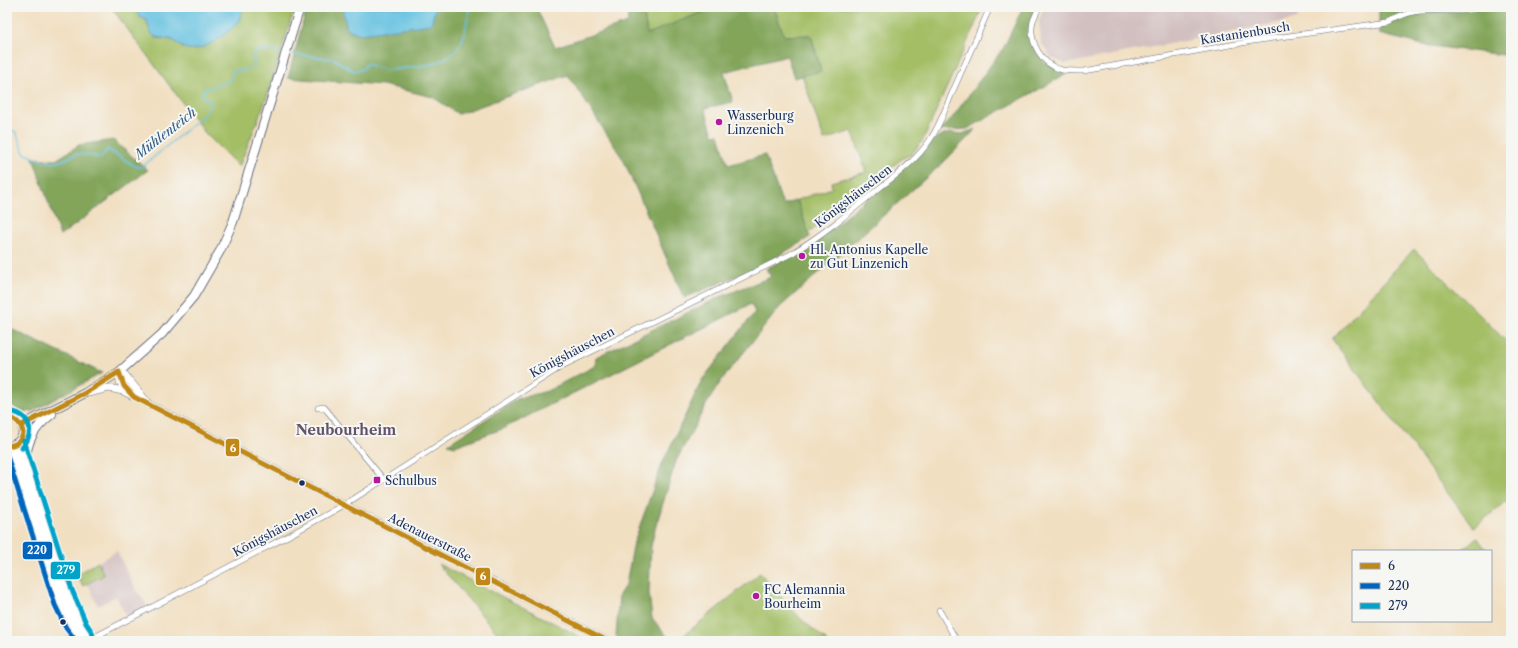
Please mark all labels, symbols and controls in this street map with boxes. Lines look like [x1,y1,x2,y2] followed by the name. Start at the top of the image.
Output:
[1199,18,1291,47] street label: Kastanienbusch
[129,104,199,163] water label: Mühlenteich
[726,108,794,137] place label: Wasserburg Linzenich
[714,117,724,127] marker: Wasserburg Linzenich
[812,161,895,231] street label: Königshäuschen
[810,242,929,271] place label: Hl. Antonius Kapelle zu Gut Linzenich
[797,251,807,261] marker: Hl. Antonius Kapelle zu Gut Linzenich
[527,323,617,381] street label: Königshäuschen
[296,421,396,439] district label: Neubourheim
[225,438,240,457] line badge: 6
[230,441,237,455] text: 6
[385,473,437,488] place label: Schulbus
[372,475,382,485] marker: Schulbus
[297,478,307,488] unlabelled marker
[230,502,320,560] street label: Königshäuschen
[385,509,474,565] street label: Adenauerstraße
[22,541,53,560] line badge: 220
[27,543,47,557] text: 220
[1352,550,1492,622] legend
[1388,558,1395,573] text: 6
[50,561,81,580] line badge: 279
[57,563,76,577] text: 279
[475,567,491,586] line badge: 6
[480,569,487,583] text: 6
[1388,578,1409,593] text: 220
[764,582,846,611] place label: FC Alemannia Bourheim
[751,591,761,601] marker: FC Alemannia Bourheim
[1388,598,1408,613] text: 279
[58,617,68,627] unlabelled marker

